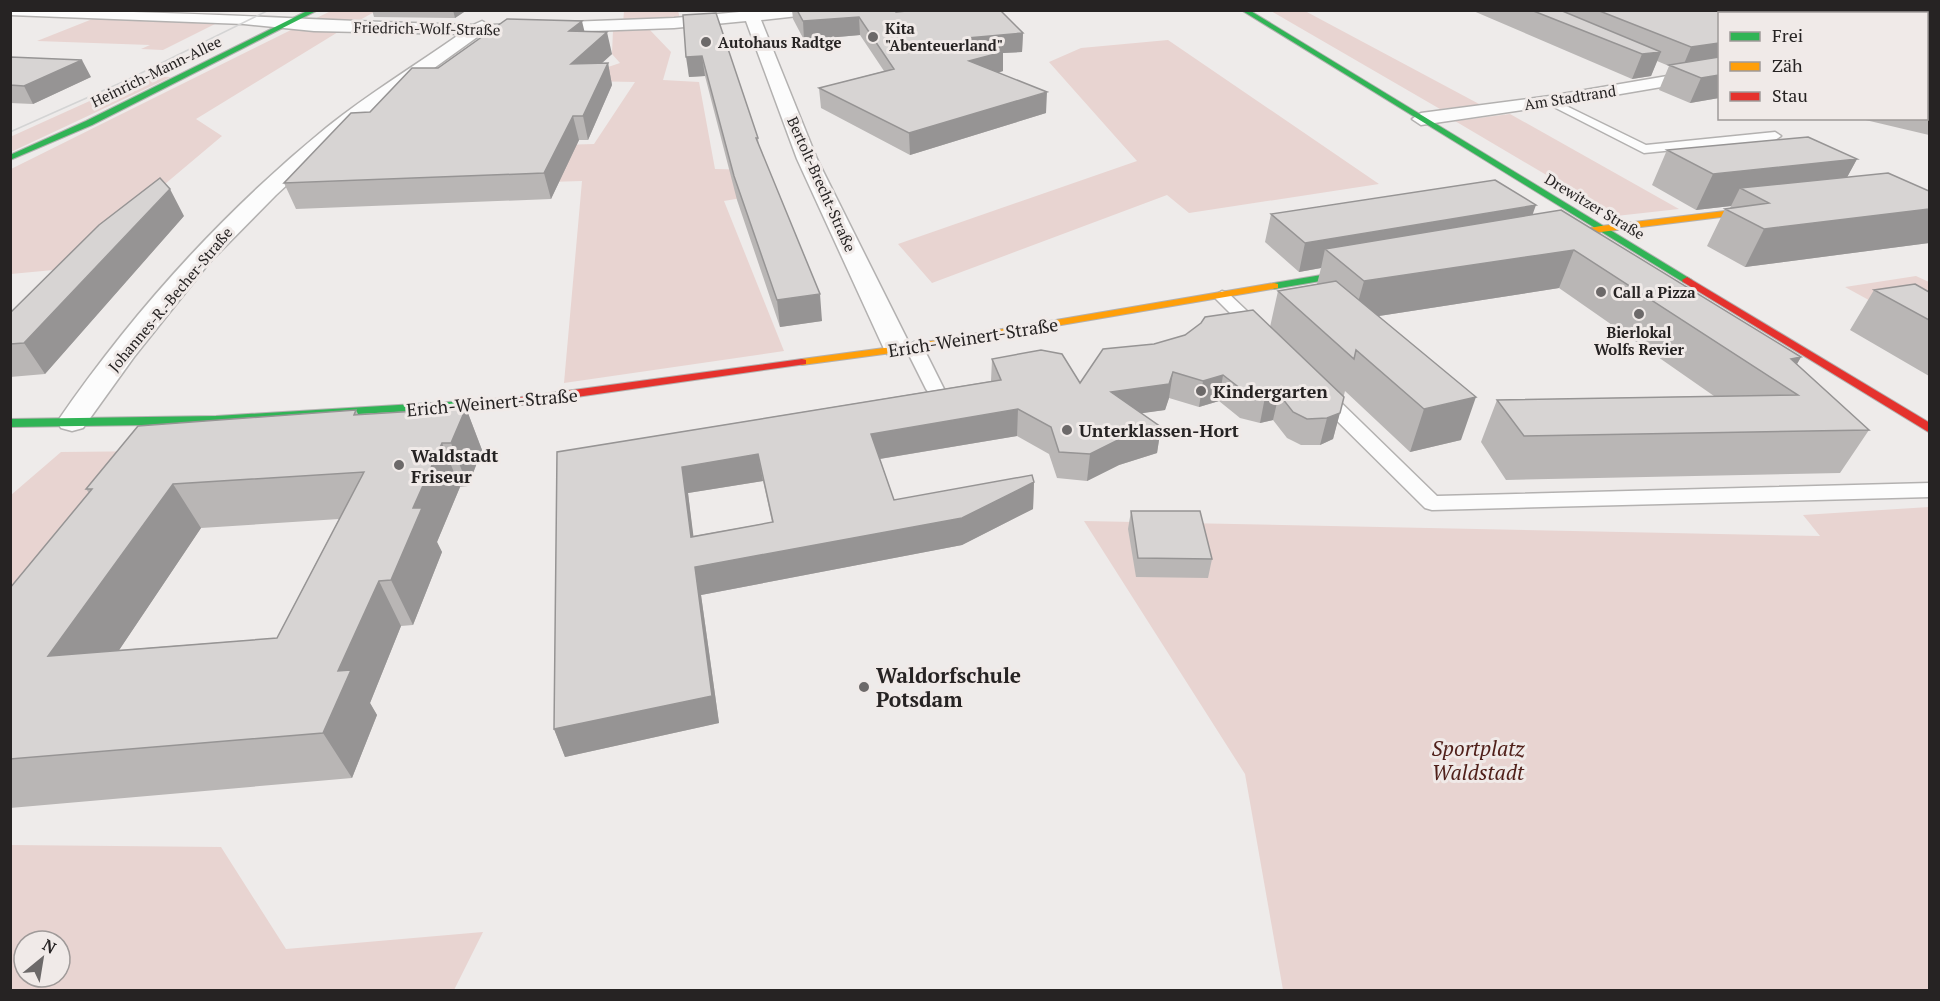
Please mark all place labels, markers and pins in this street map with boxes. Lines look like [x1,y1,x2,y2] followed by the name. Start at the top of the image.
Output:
[885,18,1003,55] place label: Kita "Abenteuerland"
[866,30,880,44] marker: Kita "Abenteuerland"
[718,32,842,52] place label: Autohaus Radtge
[699,35,713,49] marker: Autohaus Radtge
[1613,282,1696,302] place label: Call a Pizza
[1594,285,1608,299] marker: Call a Pizza
[1632,307,1646,321] marker: Bierlokal Wolfs Revier
[1594,322,1685,359] place label: Bierlokal Wolfs Revier
[1213,379,1328,403] place label: Kindergarten
[1194,384,1208,398] marker: Kindergarten
[1079,418,1239,442] place label: Unterklassen-Hort
[1060,423,1074,437] marker: Unterklassen-Hort
[411,443,498,488] place label: Waldstadt Friseur
[392,458,406,472] marker: Waldstadt Friseur
[876,661,1021,713] place label: Waldorfschule Potsdam
[857,680,871,694] marker: Waldorfschule Potsdam

